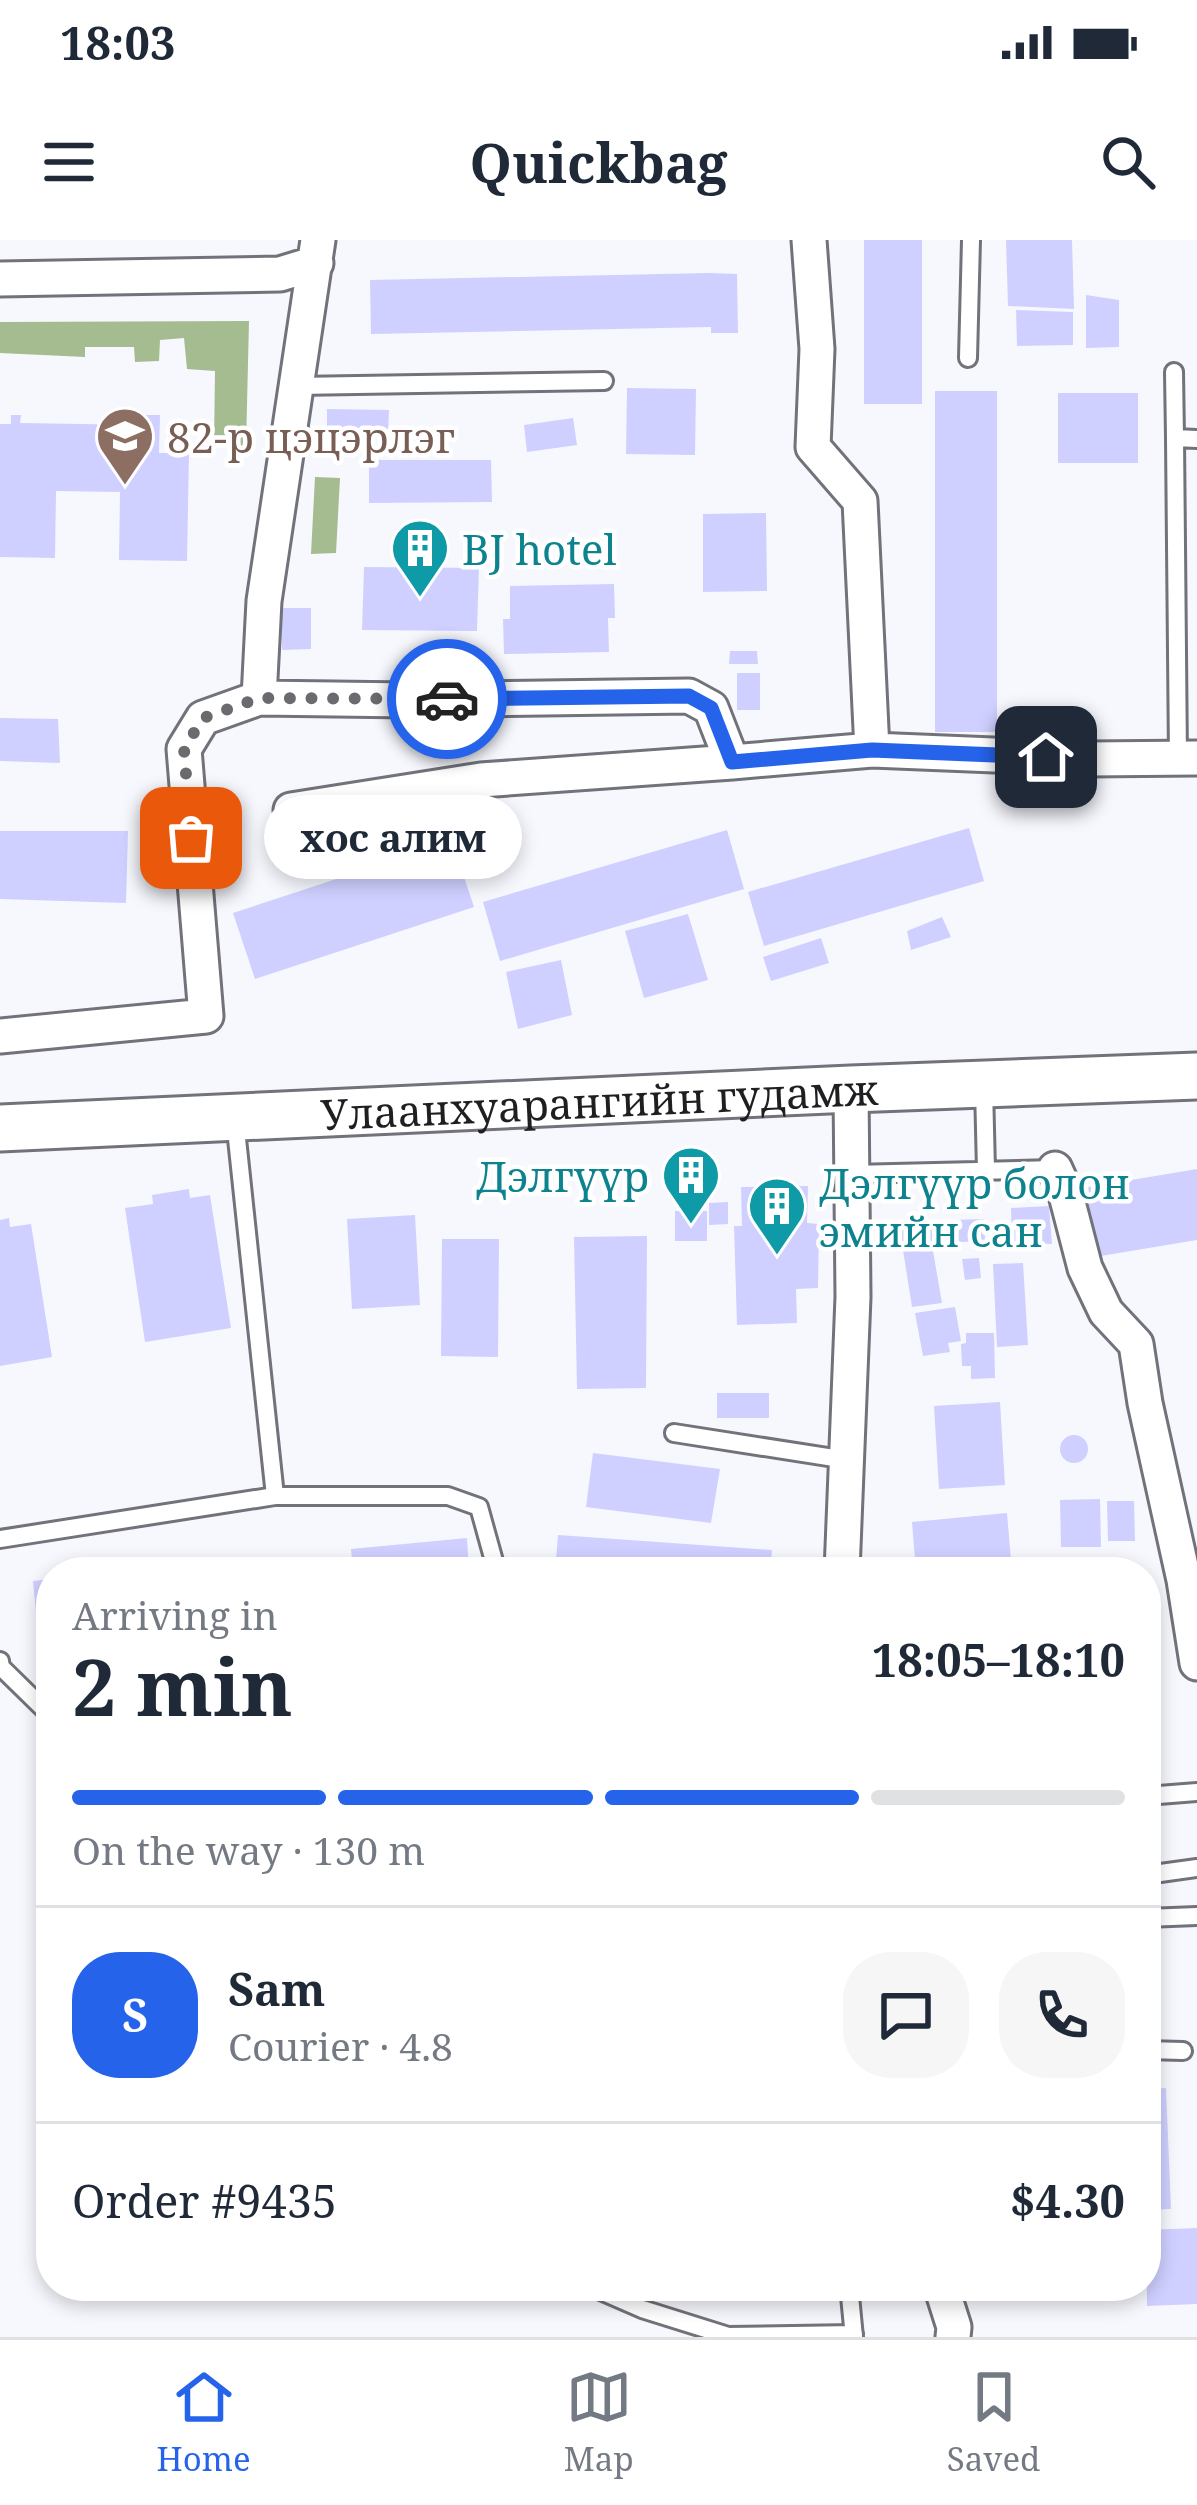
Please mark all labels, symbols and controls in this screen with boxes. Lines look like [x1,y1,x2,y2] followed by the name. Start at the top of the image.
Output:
[60,12,175,73] text: 18:03
[469,125,728,199] text: Quickbag
[36,129,102,195] icon: menu
[1095,129,1161,195] icon: search
[94,405,156,487] school or university icon: 82-р цэцэрлэг
[167,408,455,465] place label: 82-р цэцэрлэг
[389,517,451,599] building icon: BJ hotel
[462,520,617,577] place label: BJ hotel
[387,639,507,759] courier
[414,666,480,732] icon: car
[995,706,1097,808] pin
[1013,724,1079,790] icon: home
[140,787,242,889] pin
[263,796,521,880] callout: хос алим
[158,805,224,871] icon: bag
[300,810,486,863] text: хос алим
[319,1059,879,1142] street label: Улаанхуарангийн гудамж
[660,1144,722,1226] building icon: Дэлгүүр
[476,1147,649,1204] place label: Дэлгүүр
[819,1154,1130,1259] place label: Дэлгүүр болон эмийн сан
[746,1175,808,1257] building icon: Дэлгүүр болон эмийн сан
[72,1588,278,1641] text: Arriving in
[872,1629,1125,1690] text: 18:05–18:10
[72,1633,293,1739] text: 2 min
[72,1823,425,1876] text: On the way · 130 m
[843,1952,969,2078] button: chat
[999,1952,1125,2078] button: phone
[228,1958,325,2019] text: Sam
[122,1984,148,2045] text: S
[228,2019,453,2072] text: Courier · 4.8
[72,2170,337,2231] text: Order #9435
[1010,2170,1125,2231] text: $4.30
[157,2364,251,2481] tab: Home
[564,2364,634,2481] tab: Map
[947,2364,1040,2481] tab: Saved

